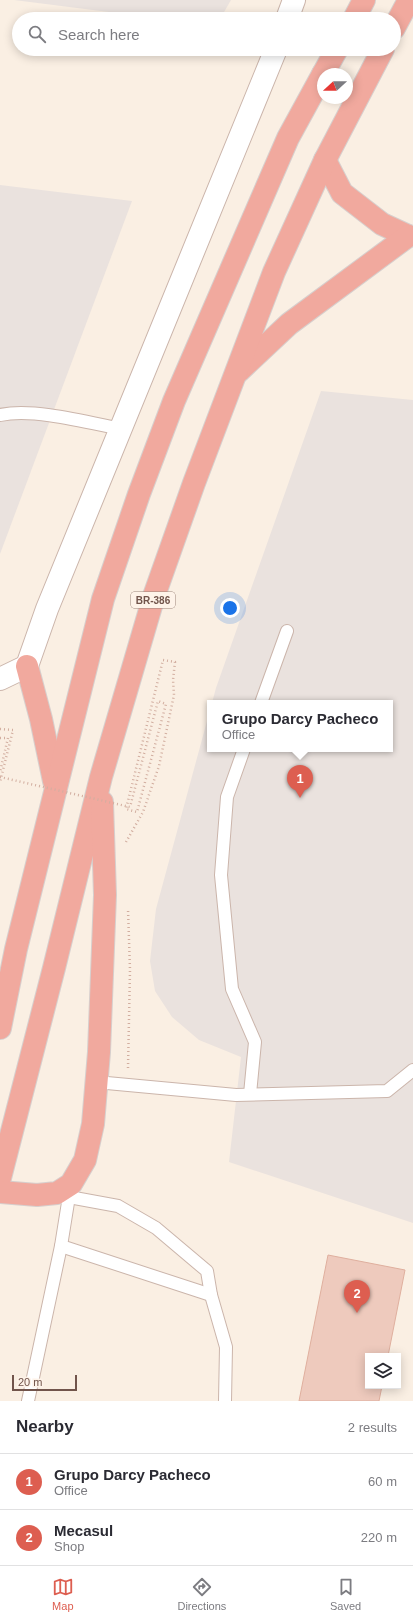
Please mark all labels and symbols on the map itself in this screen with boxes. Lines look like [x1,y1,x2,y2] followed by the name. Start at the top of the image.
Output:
[317,68,353,104] north arrow
[131,592,175,608] road number: BR-386
[220,598,240,618] your location
[287,765,313,798] pin: 1
[344,1280,370,1313] pin: 2
[12,1373,77,1392] scale bar

